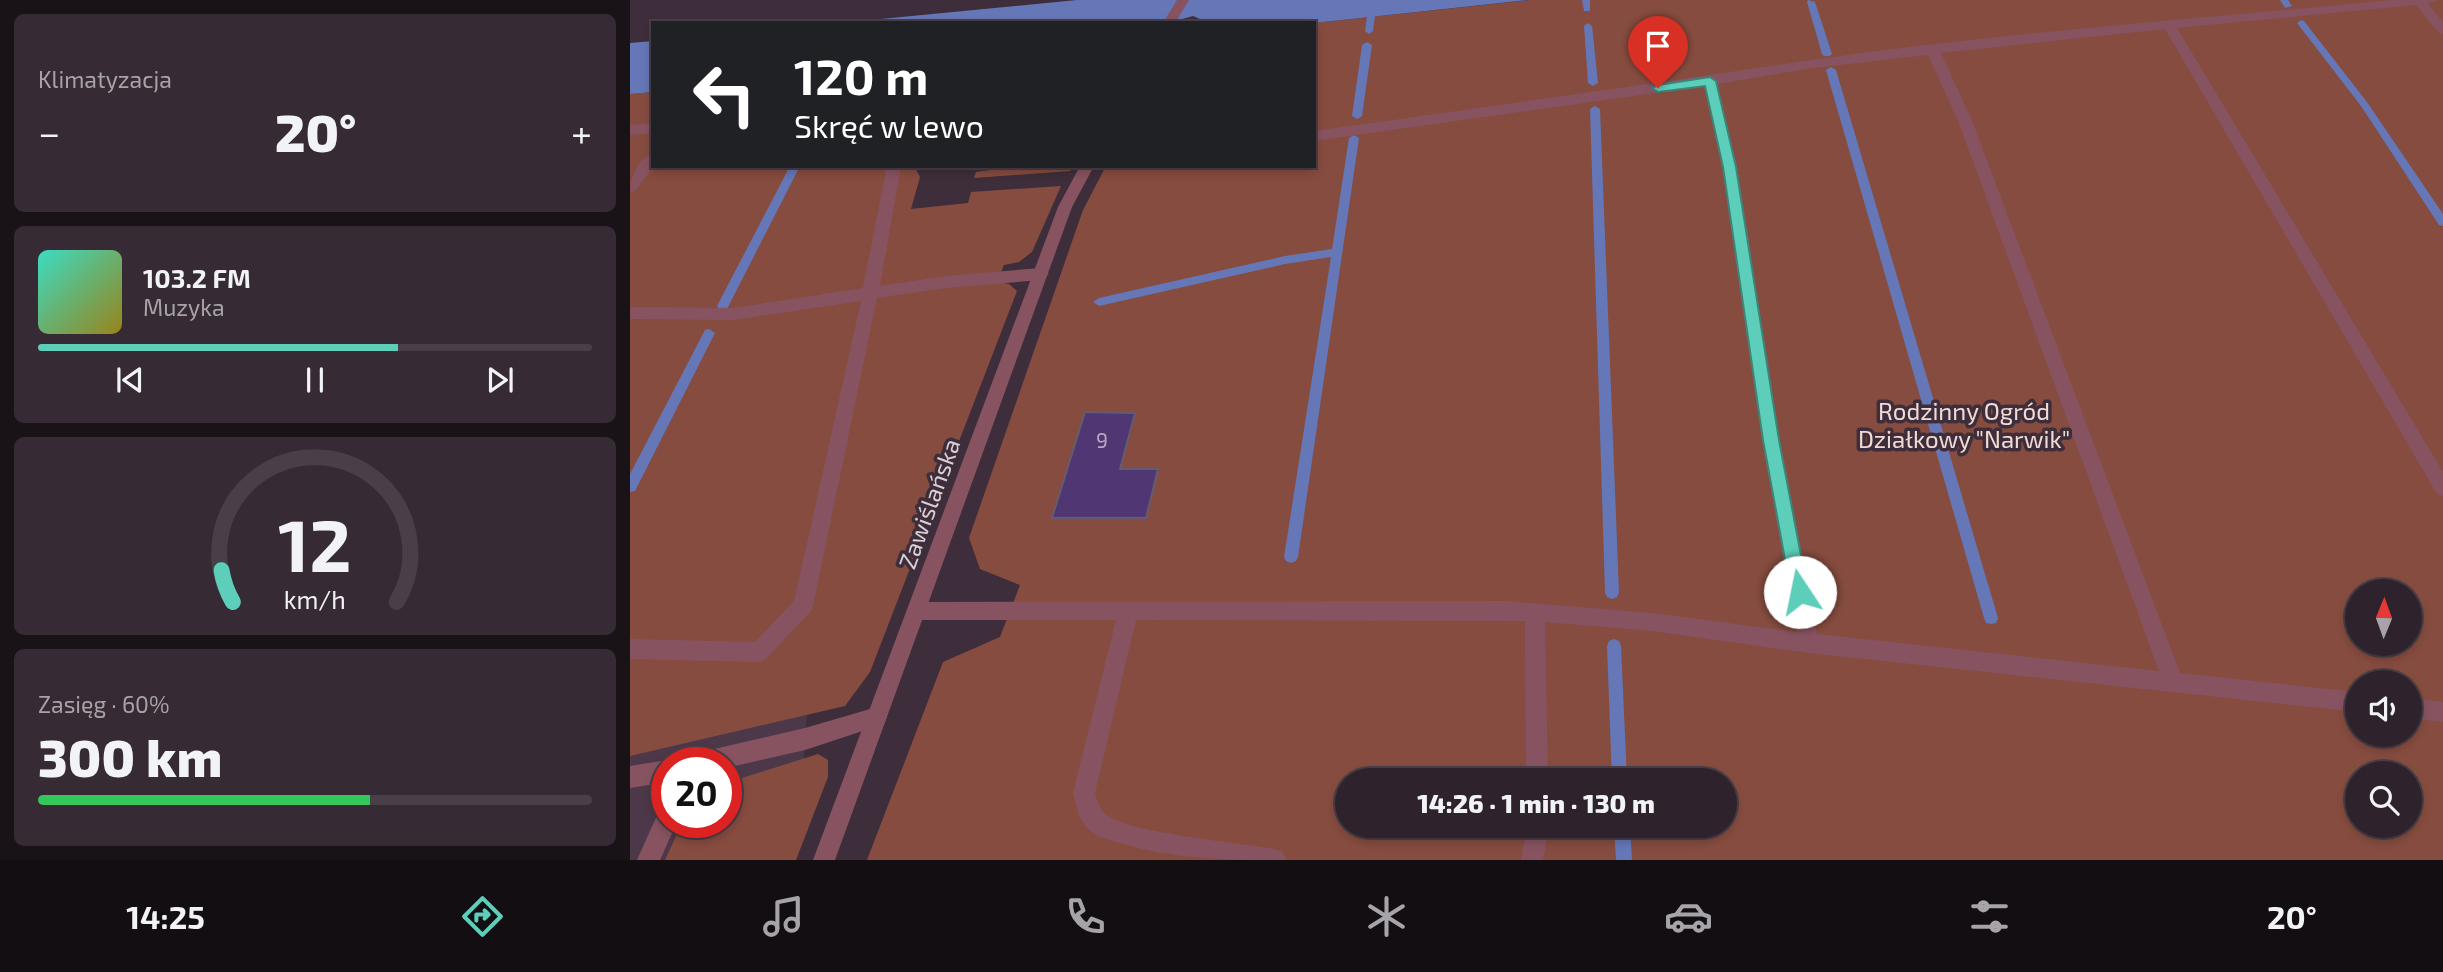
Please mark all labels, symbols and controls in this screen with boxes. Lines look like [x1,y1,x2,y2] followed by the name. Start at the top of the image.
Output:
[1628,16,1688,88] pin
[1639,27,1677,65] icon: arrive
[794,46,928,105] text: 120 m
[679,49,770,140] icon: left
[38,65,172,93] text: Klimatyzacja
[275,100,356,162] text: 20°
[794,106,984,144] text: Skręć w lewo
[38,109,60,155] text: −
[571,109,592,155] text: +
[143,262,251,293] text: 103.2 FM
[143,293,225,321] text: Muzyka
[111,361,149,399] icon: previous
[296,361,334,399] icon: pause
[481,361,519,399] icon: next
[1858,396,2070,453] park label: Rodzinny Ogród Działkowy "Narwik"
[1096,427,1108,452] house number: 9
[892,434,966,573] street label: Zawiślańska
[278,499,352,587] text: 12
[1763,555,1837,629] position arrow
[2345,579,2422,656] north arrow
[2345,579,2422,838] map controls
[284,584,346,614] text: km/h
[2345,670,2422,747] button: sound
[38,690,170,718] text: Zasięg · 60%
[38,725,222,787] text: 300 km
[651,747,742,838] speed limit sign: 20
[2345,761,2422,838] button: search
[1417,787,1655,818] text: 14:26 · 1 min · 130 m
[458,892,507,941] icon: directions
[759,892,808,941] icon: music
[1061,892,1110,941] icon: phone
[1362,892,1411,941] icon: climate
[1664,892,1713,941] icon: car
[1965,892,2014,941] icon: filters
[126,897,205,935] text: 14:25
[2267,897,2317,935] text: 20°

